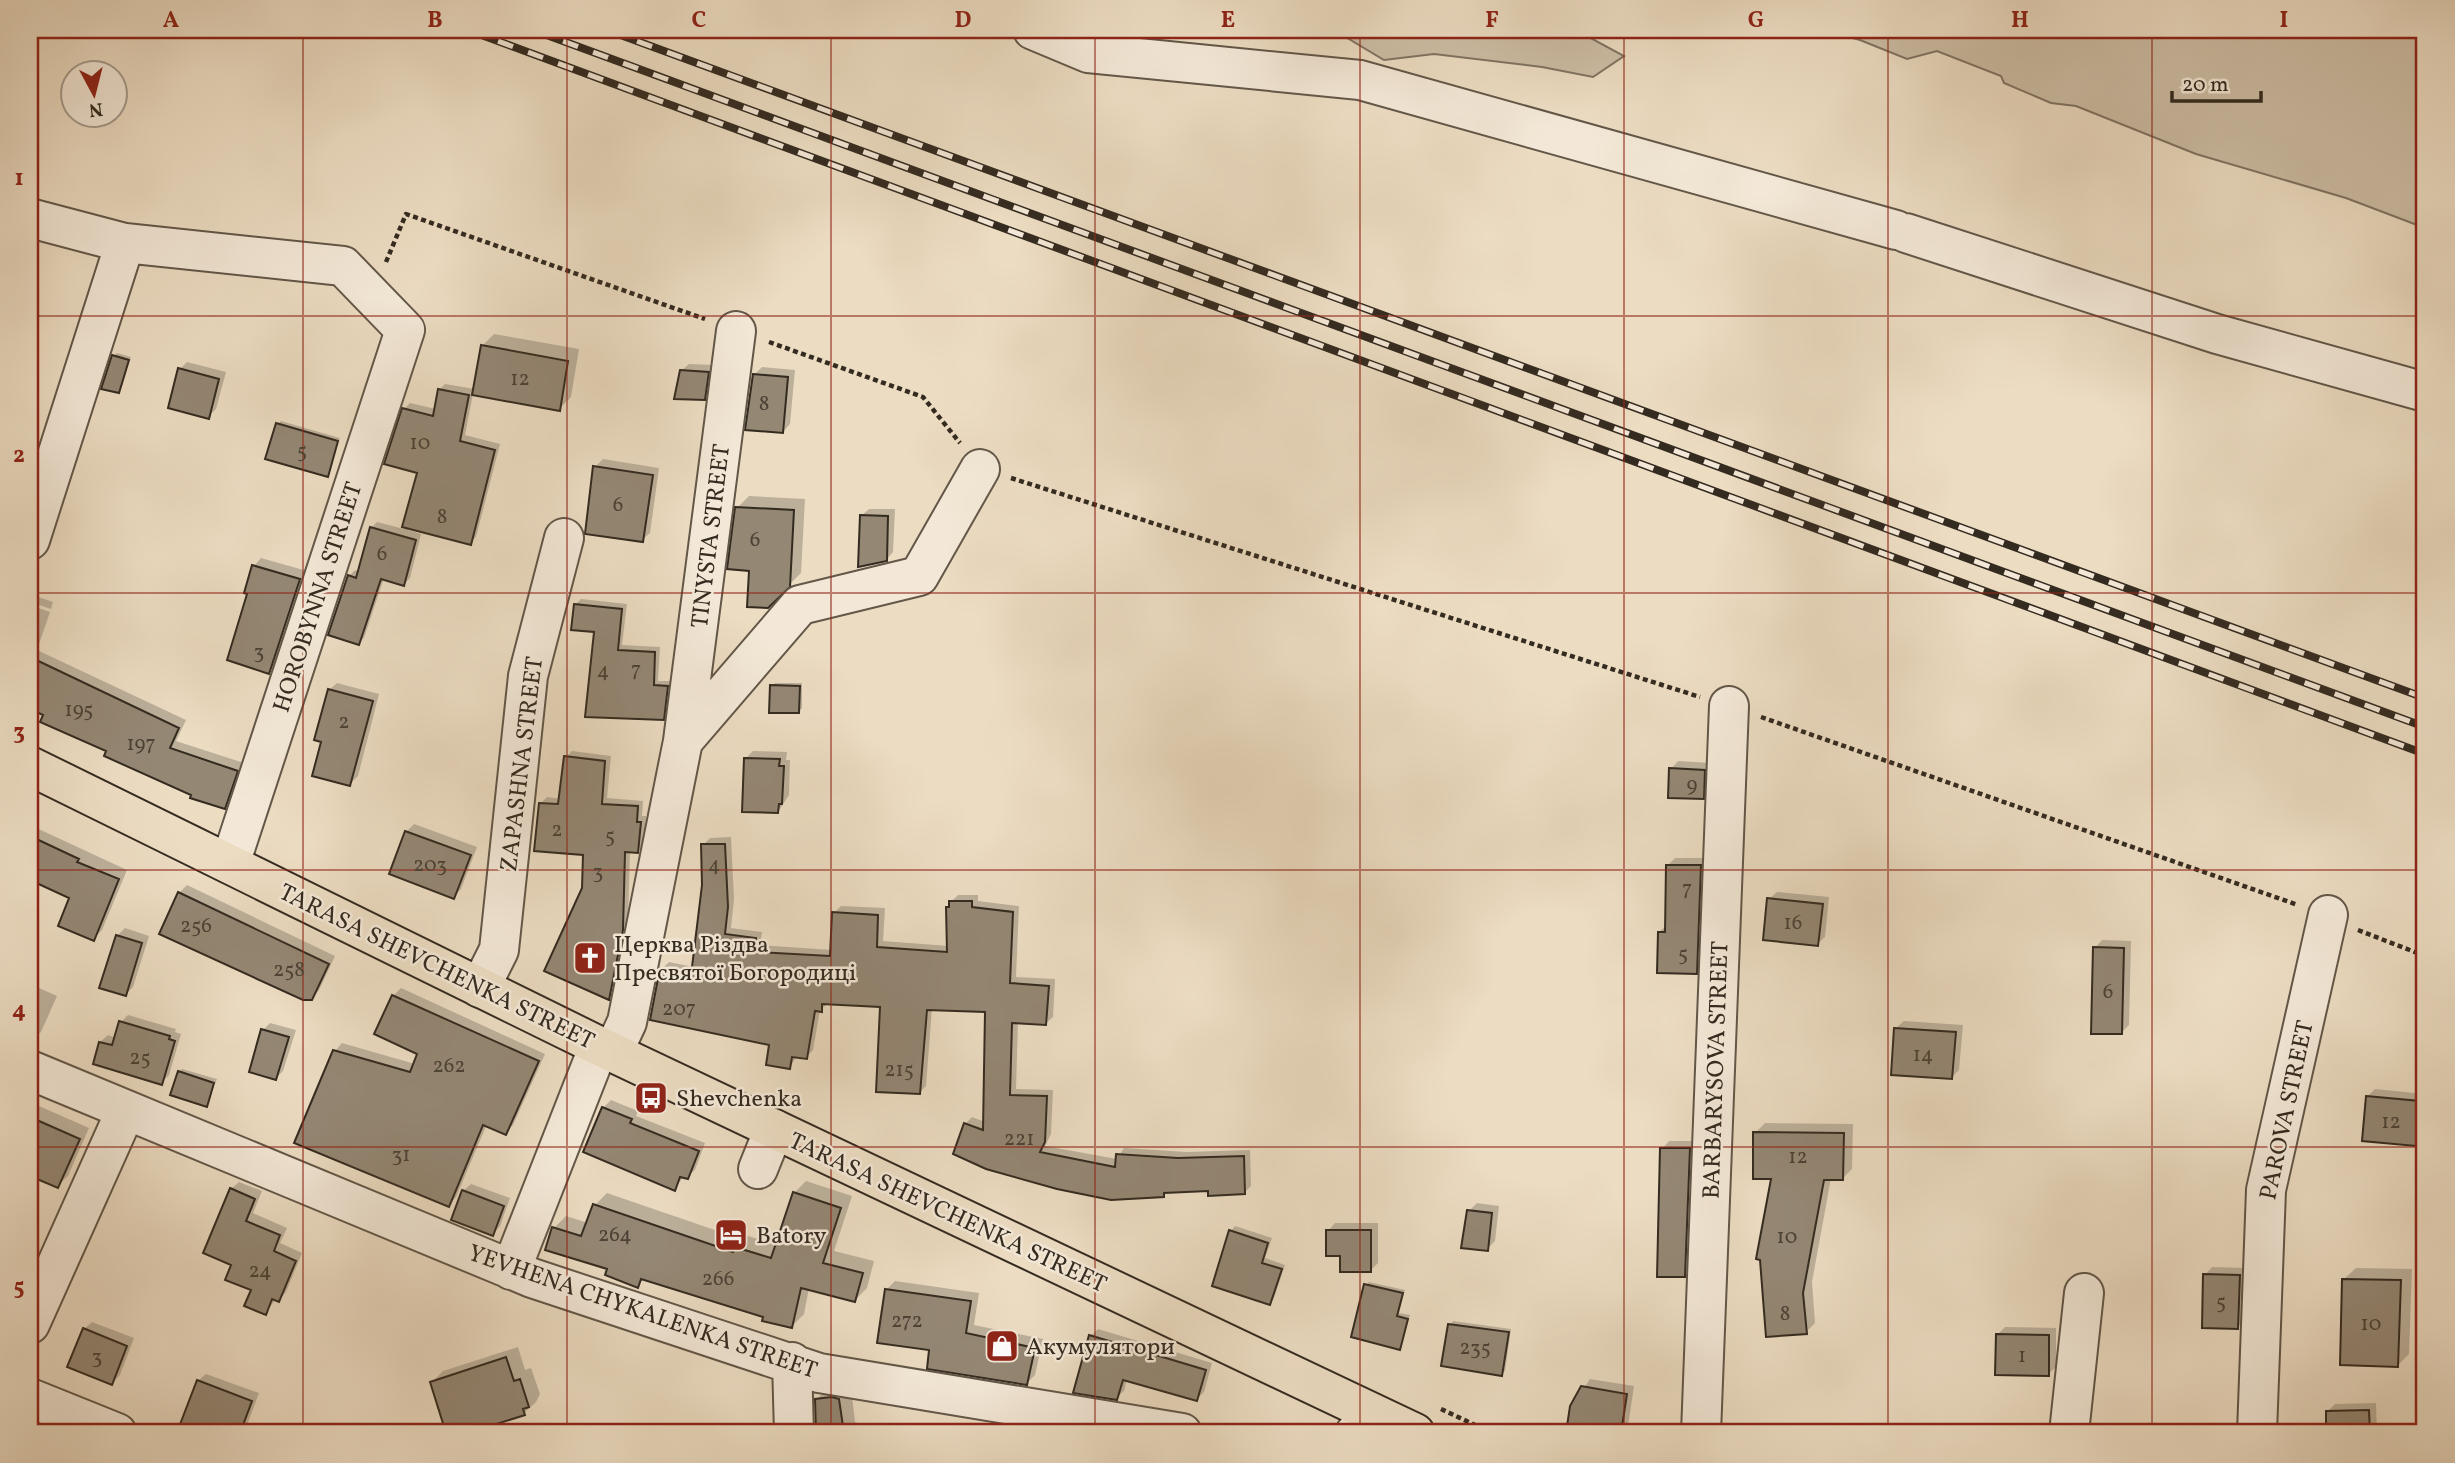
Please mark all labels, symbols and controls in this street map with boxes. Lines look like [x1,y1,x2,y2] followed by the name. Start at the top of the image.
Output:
[163,5,179,37] text: A
[427,5,443,37] text: B
[692,5,706,37] text: C
[955,5,972,37] text: D
[1221,5,1235,37] text: E
[1485,5,1499,37] text: F
[1748,5,1764,37] text: G
[2011,5,2029,37] text: H
[2280,5,2288,37] text: I
[60,60,130,130] north arrow
[2172,60,2261,104] scale bar
[2182,71,2228,100] text: 20 m
[87,95,104,123] text: N
[14,163,24,195] text: 1
[510,365,530,394] house number: 12
[759,390,769,419] house number: 8
[410,429,430,458] house number: 10
[297,437,307,466] house number: 5
[13,440,25,472] text: 2
[684,442,740,630] street label: TINYSTA STREET
[266,478,372,717] street label: HOROBYNNA STREET
[613,491,623,520] house number: 6
[437,503,447,532] house number: 8
[750,526,760,555] house number: 6
[377,540,387,569] house number: 6
[254,638,264,667] house number: 3
[493,655,553,874] street label: ZAPASHNA STREET
[631,656,641,685] house number: 7
[597,657,609,686] house number: 4
[65,696,93,725] house number: 195
[338,708,350,737] house number: 2
[13,717,25,749] text: 3
[126,730,156,759] house number: 197
[1687,771,1698,800] house number: 9
[551,816,563,845] house number: 2
[605,822,615,851] house number: 5
[413,851,447,880] house number: 203
[708,851,720,880] house number: 4
[593,858,603,887] house number: 3
[1682,875,1692,904] house number: 7
[273,876,600,1059] street label: TARASA SHEVCHENKA STREET
[1784,909,1802,938] house number: 16
[180,912,212,941] house number: 256
[614,929,856,991] place label: Церква Різдва Пресвятої Богородиці
[571,939,609,977] church icon: Церква Різдва Пресвятої Богородиці
[1678,940,1688,969] house number: 5
[1696,940,1738,1200] street label: BARBARYSOVA STREET
[273,956,305,985] house number: 258
[2103,978,2113,1007] house number: 6
[12,995,26,1027] text: 4
[662,995,696,1024] house number: 207
[2252,1018,2324,1203] street label: PAROVA STREET
[1913,1041,1933,1070] house number: 14
[129,1044,151,1073] house number: 25
[432,1052,466,1081] house number: 262
[884,1056,914,1085] house number: 215
[632,1079,670,1117] bus stop icon: Shevchenka
[676,1083,802,1117] place label: Shevchenka
[2381,1108,2401,1137] house number: 12
[783,1125,1112,1303] street label: TARASA SHEVCHENKA STREET
[1004,1125,1034,1154] house number: 221
[392,1141,410,1170] house number: 31
[1788,1143,1808,1172] house number: 12
[712,1216,750,1254] hotel icon: Batory
[756,1220,827,1254] place label: Batory
[598,1221,632,1250] house number: 264
[1777,1223,1797,1252] house number: 10
[463,1237,822,1389] street label: YEVHENA CHYKALENKA STREET
[248,1257,272,1286] house number: 24
[702,1265,734,1294] house number: 266
[13,1272,25,1304] text: 5
[2216,1288,2226,1317] house number: 5
[1780,1300,1790,1329] house number: 8
[891,1307,923,1336] house number: 272
[2361,1310,2381,1339] house number: 10
[983,1327,1021,1365] shop icon: Акумулятори
[1026,1331,1175,1365] place label: Акумулятори
[1459,1334,1491,1363] house number: 235
[2018,1342,2026,1371] house number: 1
[92,1343,102,1372] house number: 3

